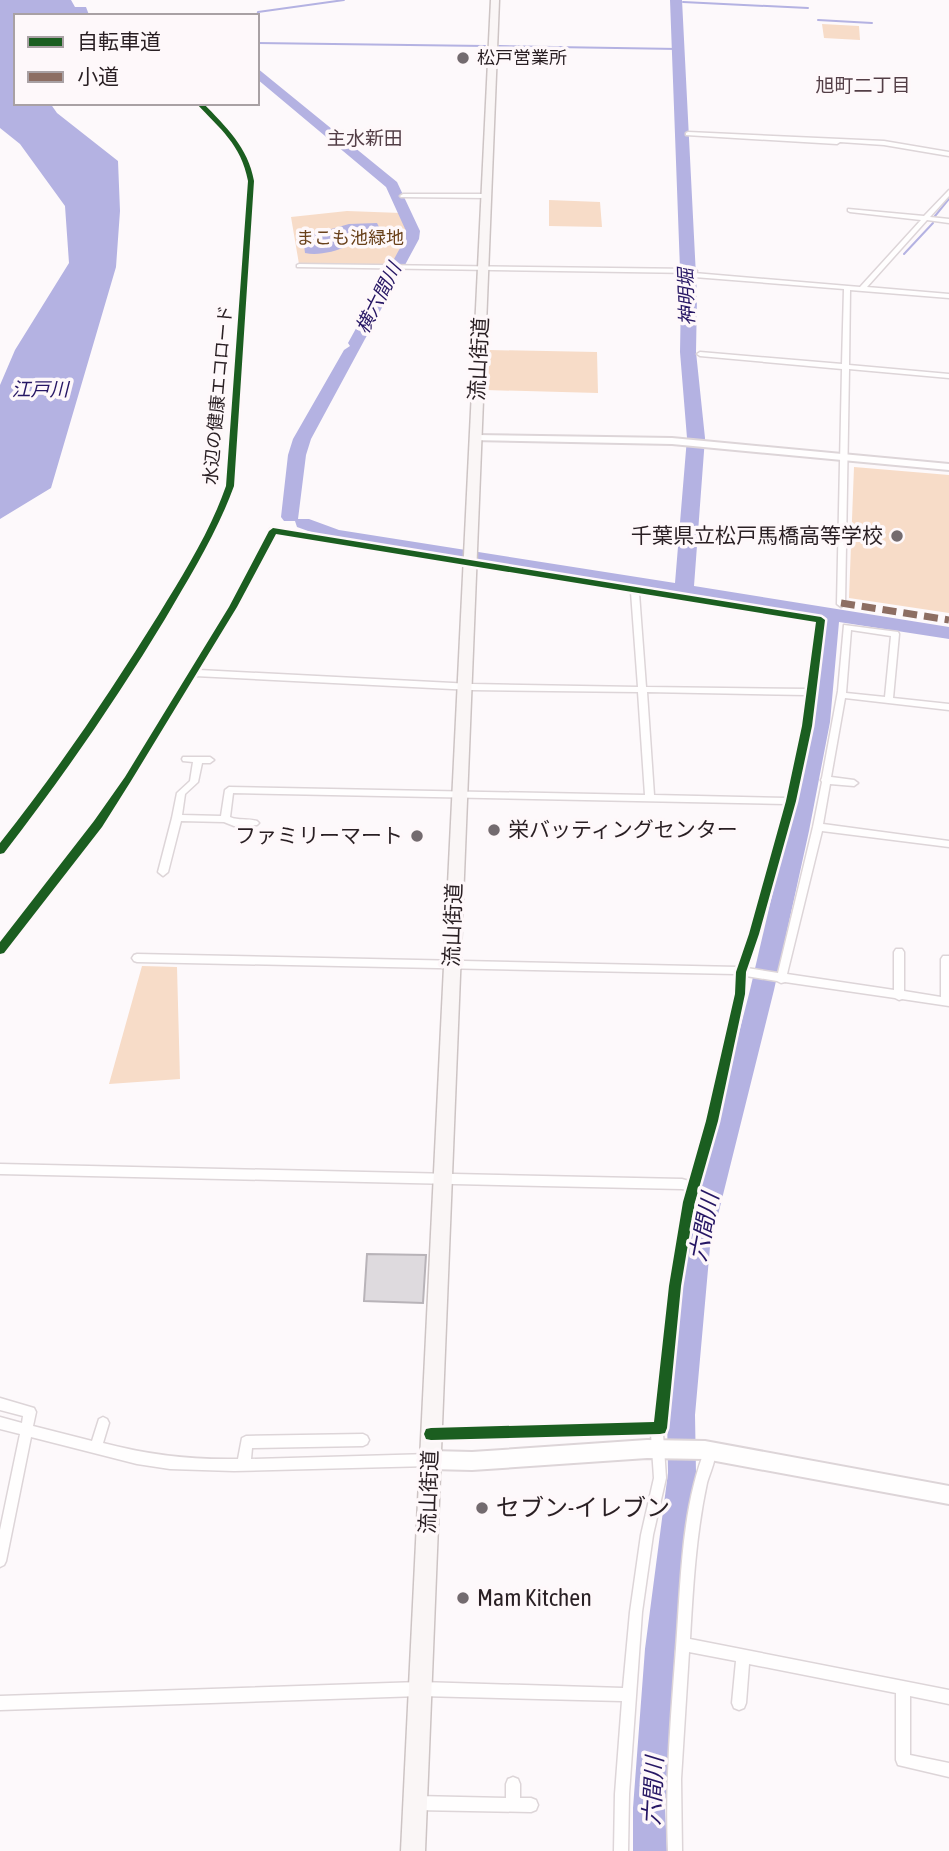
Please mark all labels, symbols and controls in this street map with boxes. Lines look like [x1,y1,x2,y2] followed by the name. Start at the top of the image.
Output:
[14,14,259,105] legend
[77,29,161,53] text: 自転車道
[477,47,567,68] place label: 松戸営業所
[455,50,471,66] marker: 松戸営業所
[77,64,119,88] text: 小道
[815,74,911,96] district label: 旭町二丁目
[327,127,403,149] district label: 主水新田
[296,227,404,248] park label: まこも池緑地
[351,257,406,337] water label: 横六間川
[674,265,698,326] water label: 神明堀
[199,304,236,486] street label: 水辺の健康エコロード
[464,316,492,402] street label: 流山街道
[11,378,70,400] water label: 江戸川
[631,523,883,547] place label: 千葉県立松戸馬橋高等学校
[889,528,905,544] marker: 千葉県立松戸馬橋高等学校
[508,817,738,841] place label: 栄バッティングセンター
[486,822,502,838] marker: 栄バッティングセンター
[235,823,403,847] place label: ファミリーマート
[409,828,425,844] marker: ファミリーマート
[439,883,465,967] street label: 流山街道
[685,1188,724,1263] water label: 六間川
[415,1450,441,1534] street label: 流山街道
[496,1494,670,1521] place label: セブン-イレブン
[474,1500,490,1516] marker: セブン-イレブン
[477,1584,592,1611] place label: Mam Kitchen
[455,1590,471,1606] marker: Mam Kitchen
[638,1753,668,1826] water label: 六間川

